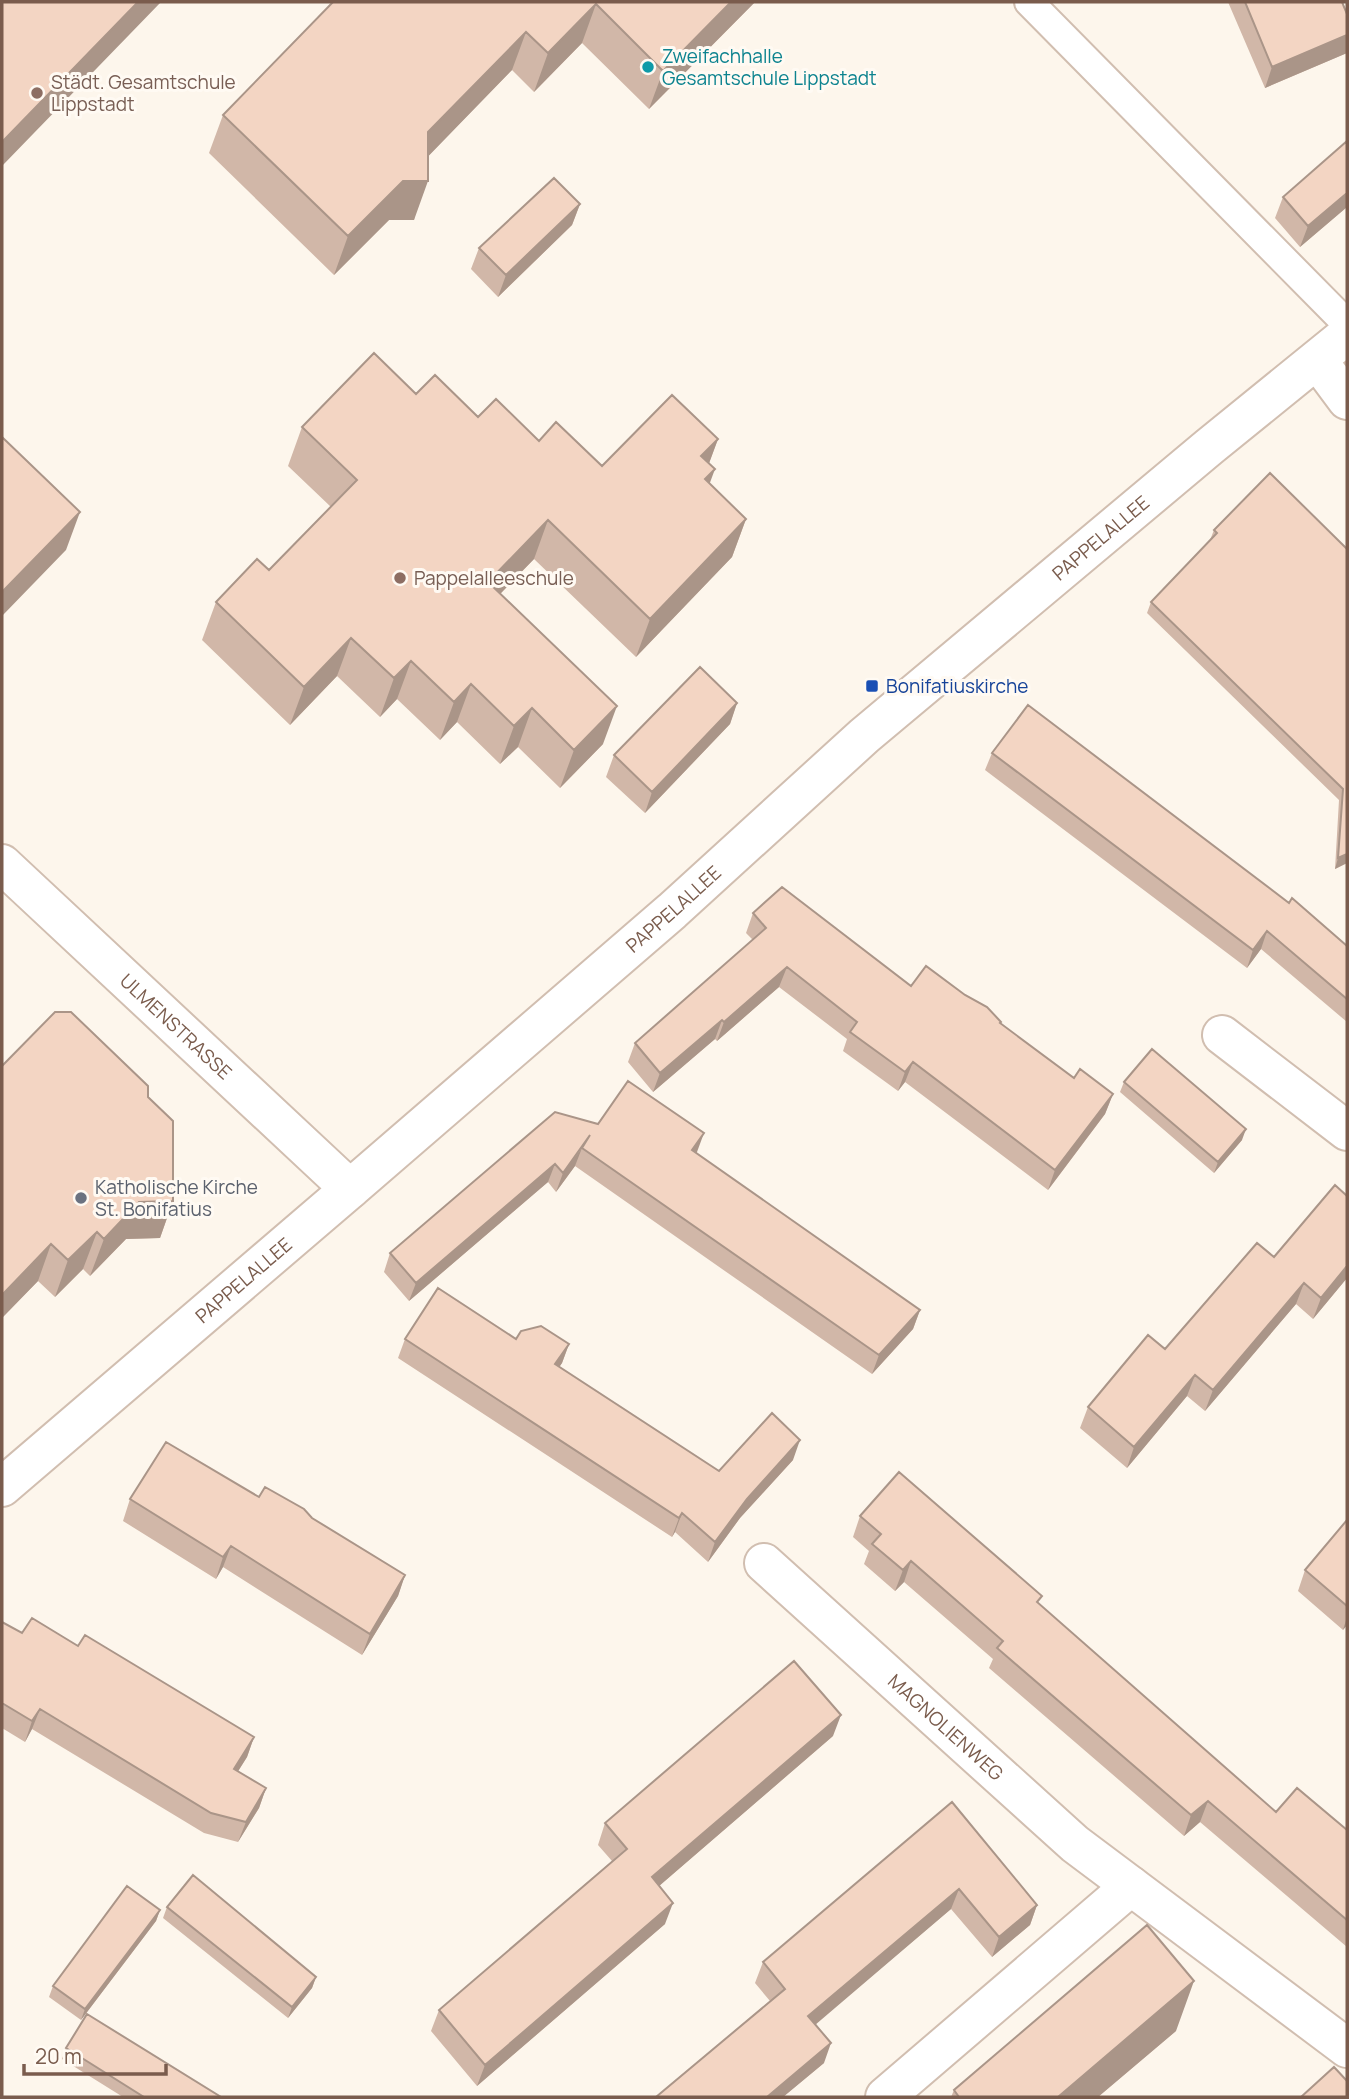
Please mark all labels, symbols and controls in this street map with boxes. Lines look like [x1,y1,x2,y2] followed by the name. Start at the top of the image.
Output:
[662,43,877,91] place label: Zweifachhalle Gesamtschule Lippstadt
[640,59,656,75] marker: Zweifachhalle Gesamtschule Lippstadt
[51,69,236,117] place label: Städt. Gesamtschule Lippstadt
[29,85,45,101] marker: Städt. Gesamtschule Lippstadt
[1047,490,1155,586] street label: PAPPELALLEE
[414,565,574,591] place label: Pappelalleeschule
[392,570,408,586] marker: Pappelalleeschule
[886,673,1028,699] place label: Bonifatiuskirche
[864,678,880,694] marker: Bonifatiuskirche
[620,860,727,958] street label: PAPPELALLEE
[114,968,237,1085] street label: ULMENSTRASSE
[95,1174,258,1222] place label: Katholische Kirche St. Bonifatius
[73,1190,89,1206] marker: Katholische Kirche St. Bonifatius
[190,1232,297,1329] street label: PAPPELALLEE
[882,1668,1009,1786] street label: MAGNOLIENWEG
[24,2032,166,2076] scale bar
[35,2042,82,2070] text: 20 m

